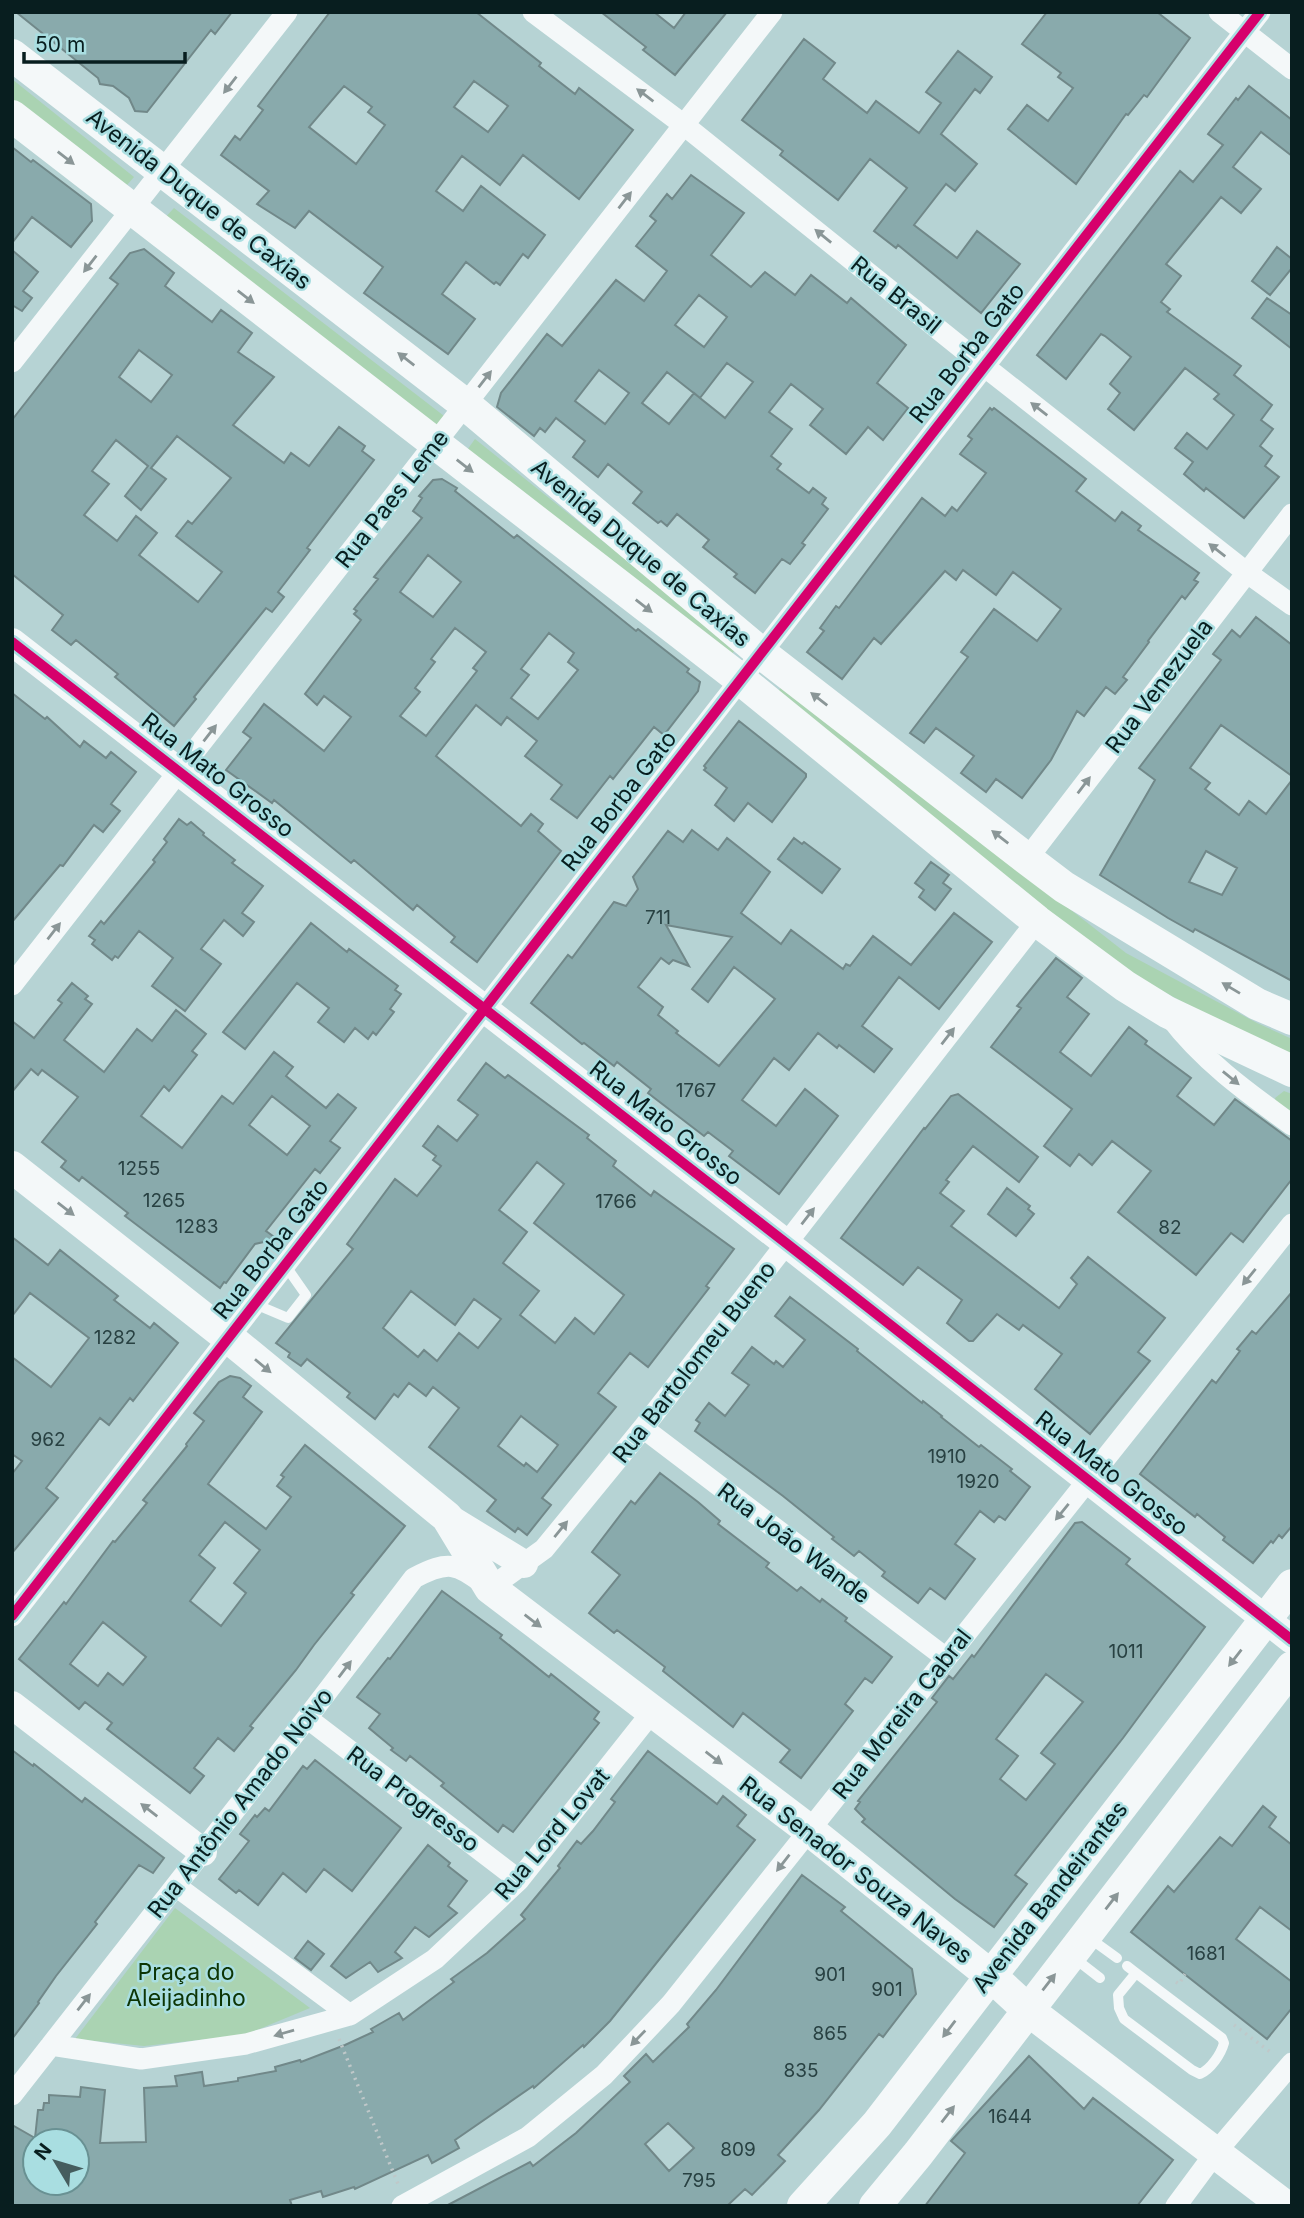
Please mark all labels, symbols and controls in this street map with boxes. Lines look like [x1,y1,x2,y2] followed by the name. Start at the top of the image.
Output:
[24,21,186,65] scale bar
[35,32,85,57] text: 50 m
[223,76,238,94] one-way arrow
[636,88,654,102] one-way arrow
[81,103,317,295] street label: Avenida Duque de Caxias
[57,150,75,165] one-way arrow
[618,191,632,209] one-way arrow
[815,229,833,244] one-way arrow
[845,250,947,340] street label: Rua Brasil
[82,255,97,273] one-way arrow
[903,277,1031,429] street label: Rua Borba Gato
[237,289,255,304] one-way arrow
[398,352,416,367] one-way arrow
[478,371,493,389] one-way arrow
[1030,402,1048,417] one-way arrow
[329,424,455,574] street label: Rua Paes Leme
[526,453,756,653] street label: Avenida Duque de Caxias
[455,459,473,474] one-way arrow
[1209,543,1226,558] one-way arrow
[635,598,653,613] one-way arrow
[1099,613,1219,759] street label: Rua Venezuela
[811,691,829,706] one-way arrow
[136,707,300,843] street label: Rua Mato Grosso
[202,724,217,742] one-way arrow
[555,725,683,877] street label: Rua Borba Gato
[1076,776,1090,794] one-way arrow
[991,830,1009,845] one-way arrow
[645,906,671,929] house number: 711
[47,922,61,940] one-way arrow
[1221,982,1240,995] one-way arrow
[940,1027,954,1045] one-way arrow
[584,1055,748,1191] street label: Rua Mato Grosso
[1222,1071,1240,1086] one-way arrow
[676,1079,716,1102] house number: 1767
[118,1157,160,1180] house number: 1255
[207,1173,335,1325] street label: Rua Borba Gato
[143,1189,185,1212] house number: 1265
[595,1190,637,1213] house number: 1766
[56,1202,74,1217] one-way arrow
[800,1207,815,1225] one-way arrow
[176,1215,218,1238] house number: 1283
[1158,1216,1182,1239] house number: 82
[607,1256,781,1468] street label: Rua Bartolomeu Bueno
[1243,1268,1257,1286] one-way arrow
[94,1326,136,1349] house number: 1282
[255,1358,272,1373] one-way arrow
[1030,1405,1194,1541] street label: Rua Mato Grosso
[30,1428,66,1451] house number: 962
[927,1445,967,1468] house number: 1910
[956,1470,1000,1493] house number: 1920
[712,1477,876,1609] street label: Rua João Wande
[1054,1503,1069,1521] one-way arrow
[553,1520,568,1537] one-way arrow
[523,1613,541,1628] one-way arrow
[827,1623,977,1805] street label: Rua Moreira Cabral
[1108,1640,1144,1663] house number: 1011
[1229,1649,1243,1667] one-way arrow
[338,1660,353,1678] one-way arrow
[142,1682,338,1924] street label: Rua Antônio Amado Noivo
[341,1740,485,1858] street label: Rua Progresso
[705,1751,723,1765] one-way arrow
[489,1762,615,1905] street label: Rua Lord Lovat
[734,1770,978,1970] street label: Rua Senador Souza Naves
[966,1796,1134,1998] street label: Avenida Bandeirantes
[140,1802,158,1817] one-way arrow
[776,1854,790,1872] one-way arrow
[1105,1892,1120,1910] one-way arrow
[1187,1942,1226,1965] house number: 1681
[126,1958,246,2012] park label: Praça do Aleijadinho
[814,1963,846,1986] house number: 901
[1042,1973,1056,1991] one-way arrow
[871,1978,903,2001] house number: 901
[77,1994,92,2012] one-way arrow
[941,2020,956,2038] one-way arrow
[812,2022,848,2045] house number: 865
[274,2028,295,2038] one-way arrow
[630,2030,647,2047] one-way arrow
[783,2059,819,2082] house number: 835
[940,2105,954,2123] one-way arrow
[988,2105,1032,2128] house number: 1644
[21,2127,91,2197] north arrow
[720,2138,756,2161] house number: 809
[29,2139,57,2165] text: N
[682,2169,716,2192] house number: 795

